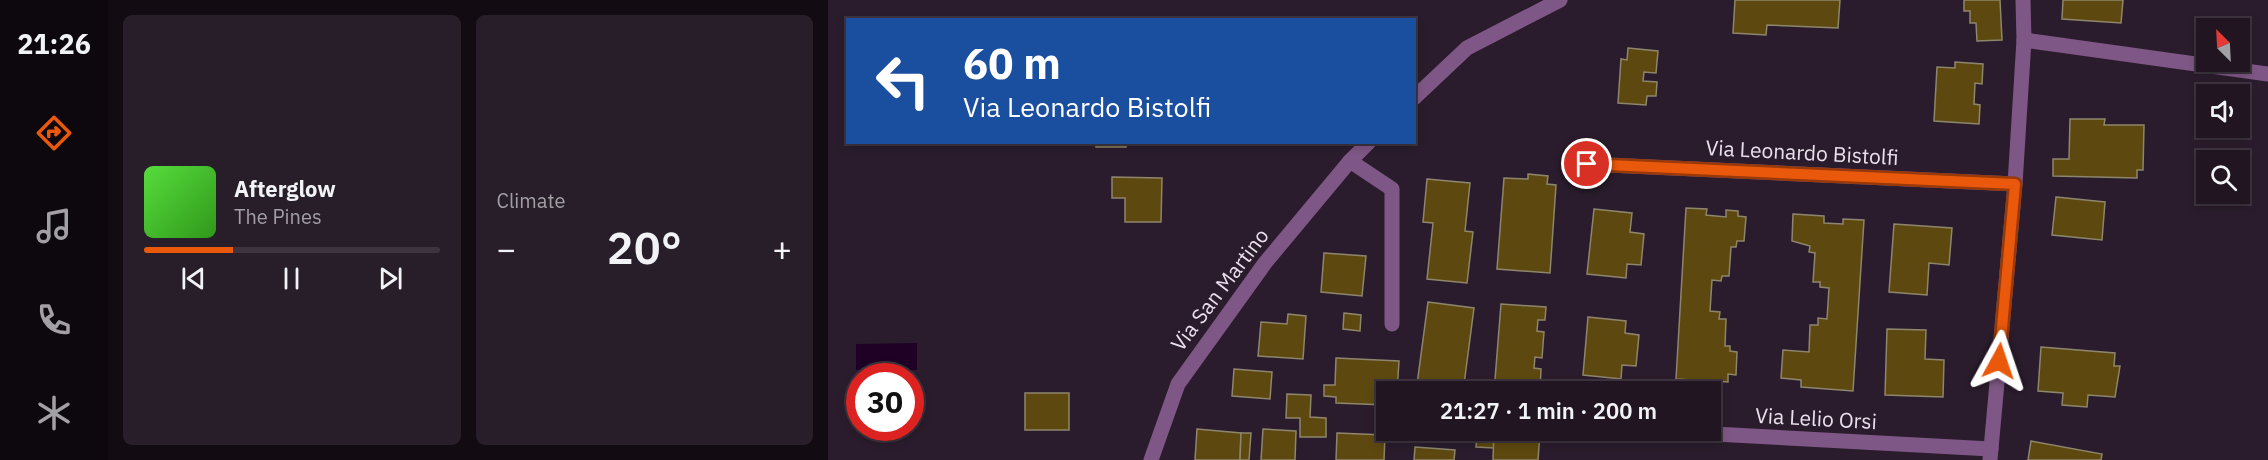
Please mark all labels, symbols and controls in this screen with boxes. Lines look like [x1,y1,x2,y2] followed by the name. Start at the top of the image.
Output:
[2196,18,2250,72] north arrow
[2196,18,2250,204] map controls
[17,26,91,61] text: 21:26
[963,36,1061,91] text: 60 m
[864,42,942,120] icon: left
[2196,84,2250,138] button: sound
[963,89,1211,124] text: Via Leonardo Bistolfi
[33,112,75,154] icon: directions
[1705,133,1899,171] street label: Via Leonardo Bistolfi
[1561,138,1612,189] pin
[1570,147,1603,180] icon: arrive
[2196,150,2250,204] button: search
[234,174,336,203] text: Afterglow
[497,187,565,214] text: Climate
[234,203,322,230] text: The Pines
[33,205,75,247] icon: music
[607,218,682,276] text: 20°
[1164,222,1275,356] street label: Via San Martino
[497,227,516,270] text: −
[772,227,792,270] text: +
[177,262,210,295] icon: previous
[275,262,308,295] icon: pause
[374,262,407,295] icon: next
[33,299,75,341] icon: phone
[1967,329,2031,393] position arrow
[846,363,924,441] speed limit sign: 30
[33,392,75,434] icon: climate
[1440,396,1657,425] text: 21:27 · 1 min · 200 m
[1755,401,1878,435] street label: Via Lelio Orsi

